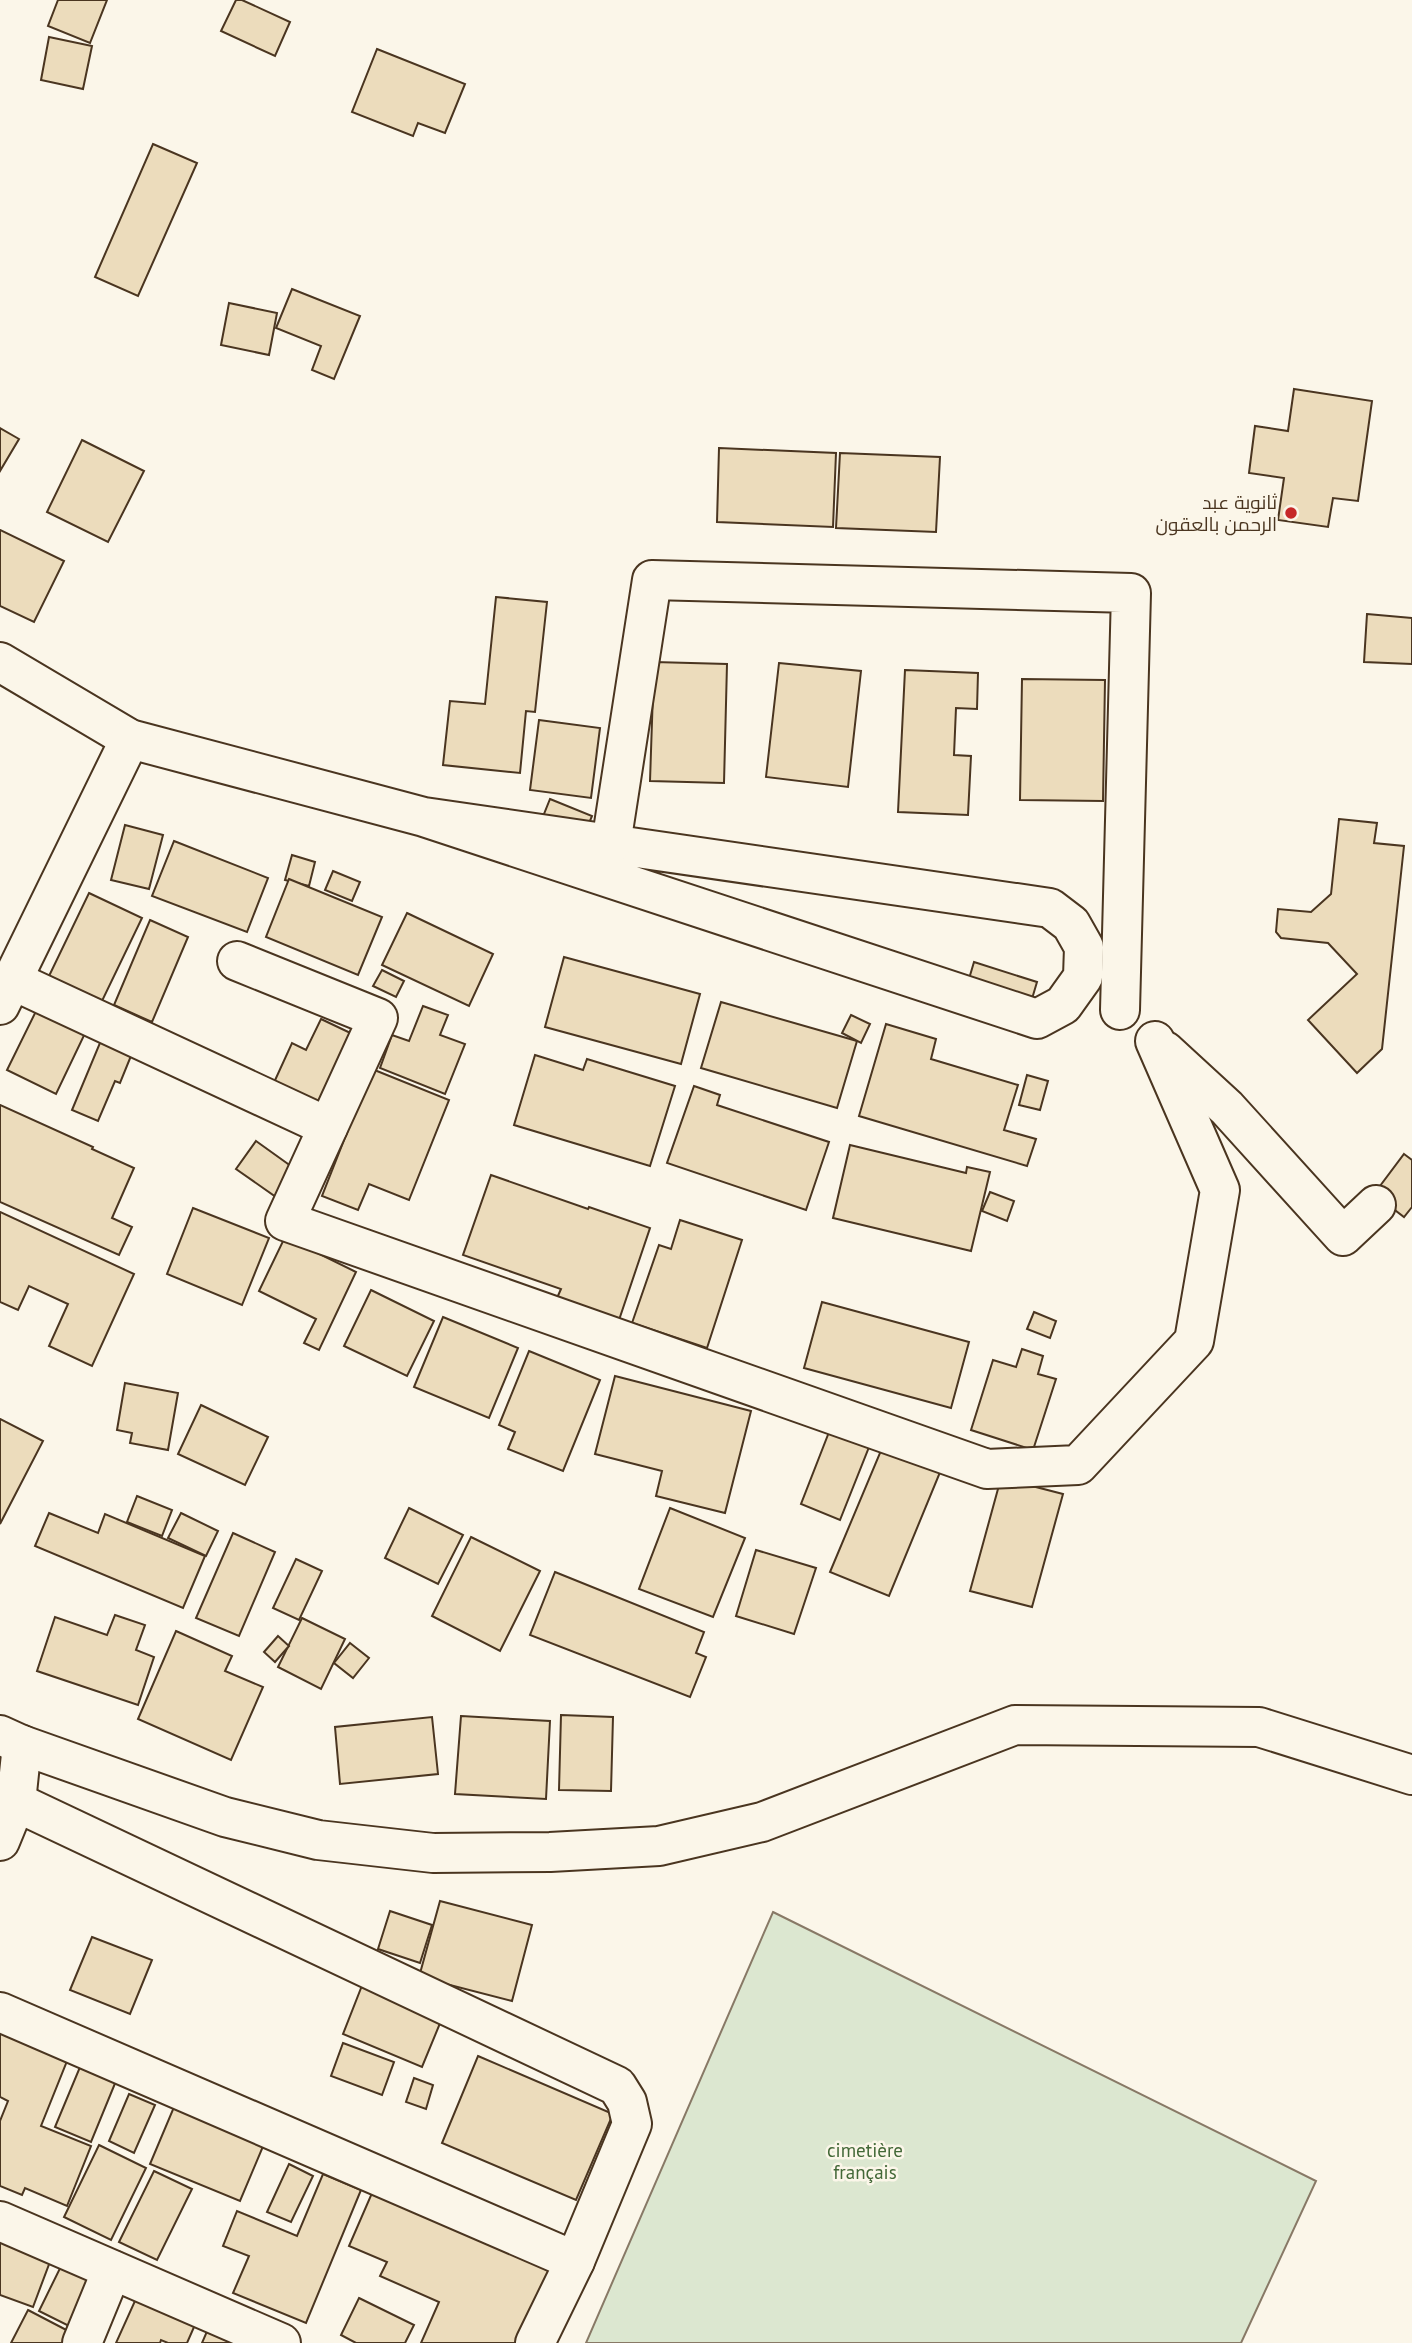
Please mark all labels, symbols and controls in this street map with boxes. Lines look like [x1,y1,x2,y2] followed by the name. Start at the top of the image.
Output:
[1155,490,1277,536] place label: ثانوية عبد الرحمن بالعقون
[1283,505,1299,521] marker: ثانوية عبد الرحمن بالعقون
[827,2138,903,2184] park label: cimetière français

